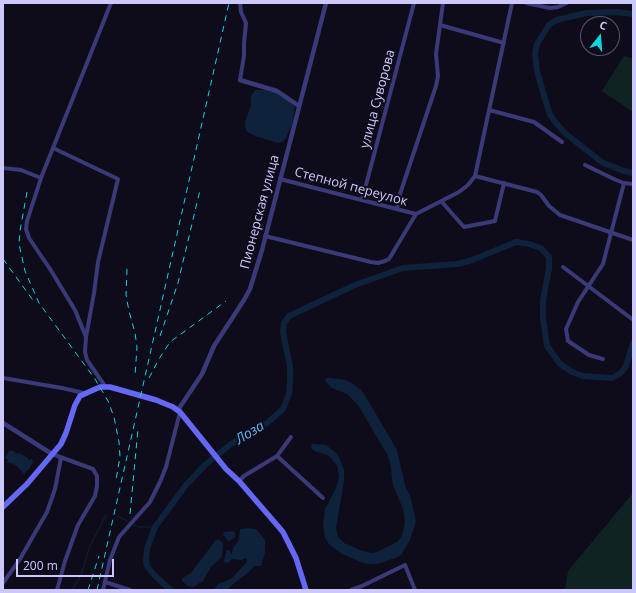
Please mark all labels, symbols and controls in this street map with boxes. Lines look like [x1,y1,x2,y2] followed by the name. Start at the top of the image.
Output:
[580,16,620,56] north arrow
[598,17,609,33] text: С
[357,48,399,150] street label: улица Суворова
[237,153,283,271] street label: Пионерская улица
[293,164,409,210] street label: Степной переулок
[232,418,268,448] water label: Лоза
[18,551,116,577] scale bar
[23,557,58,574] text: 200 m

